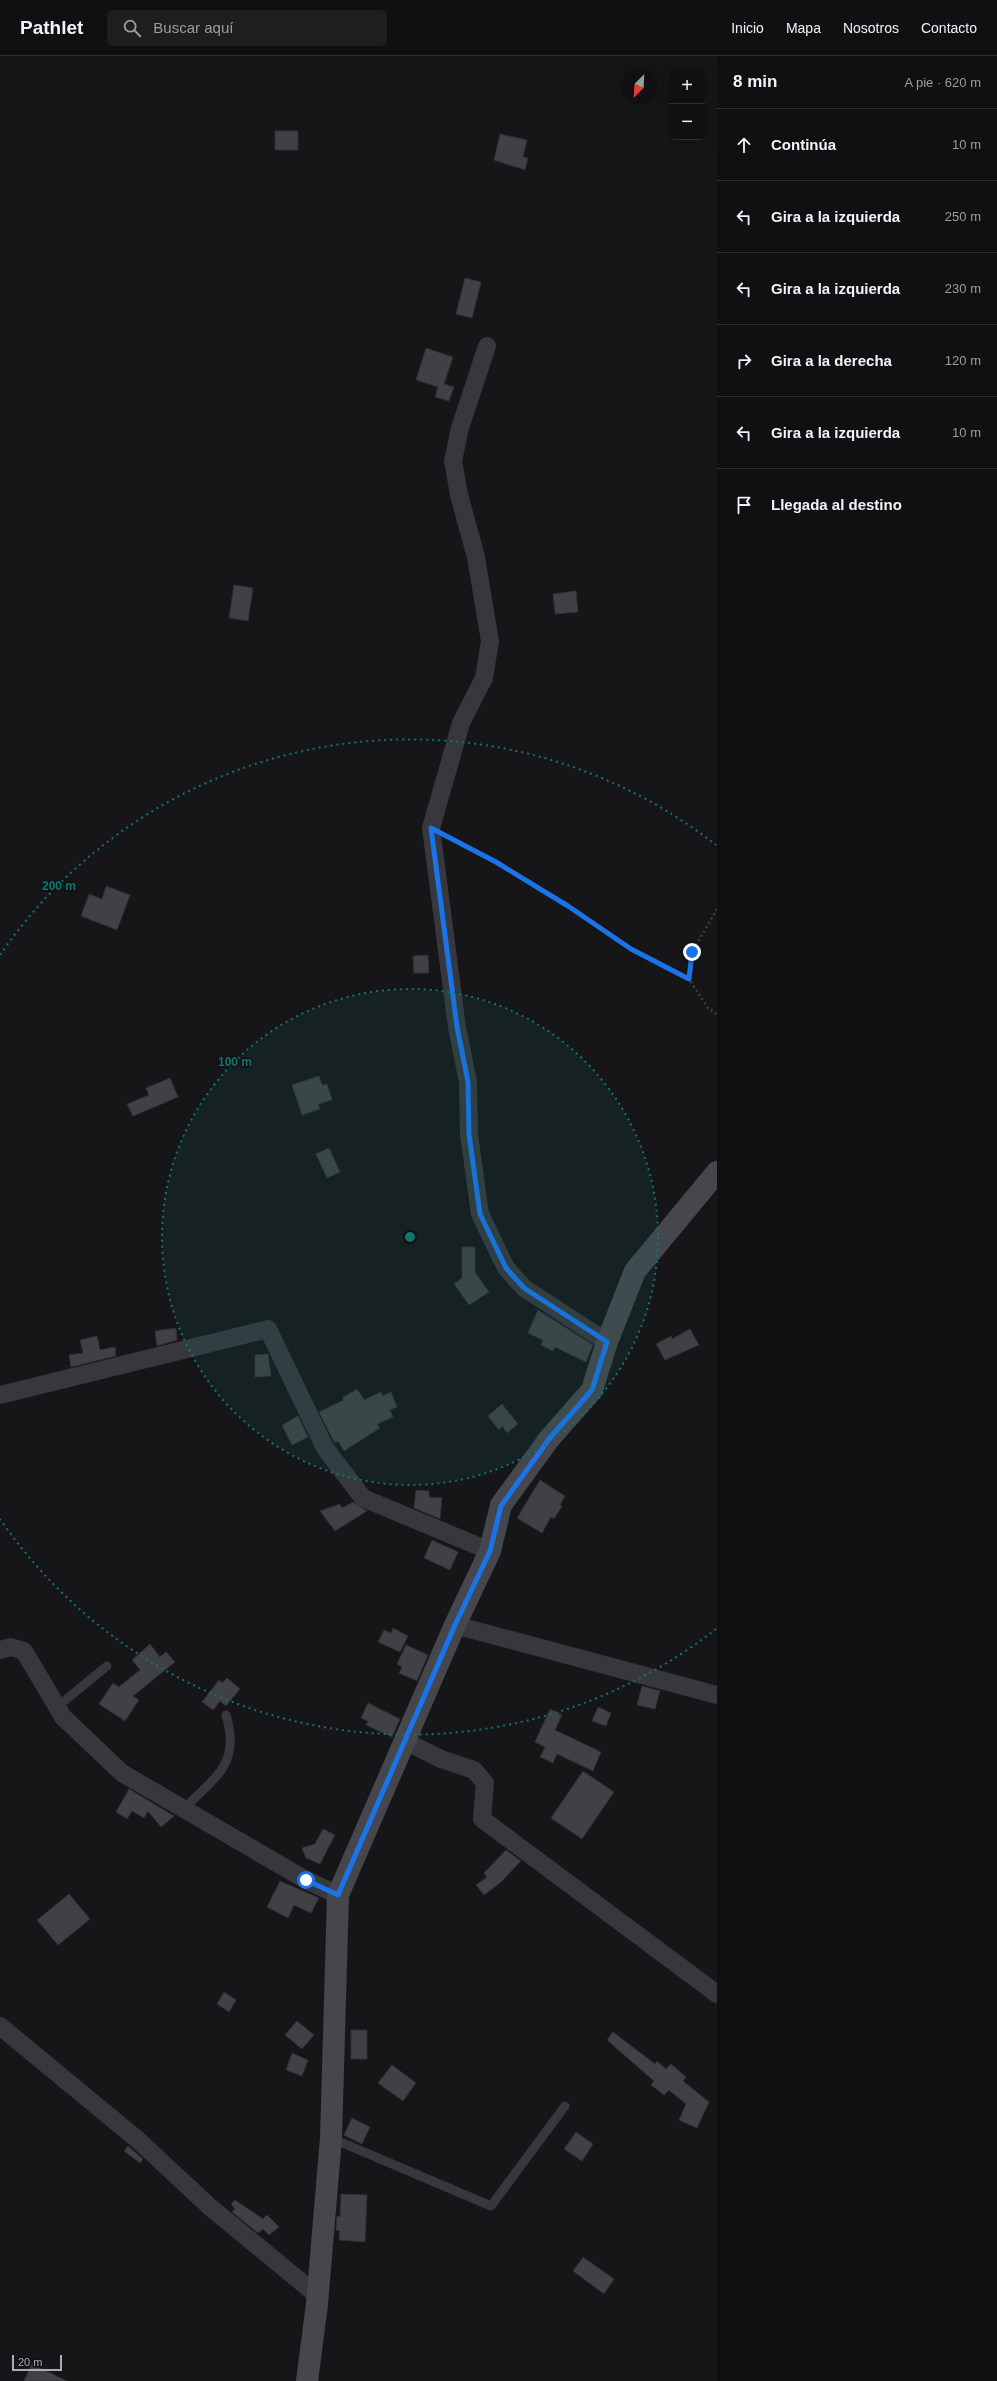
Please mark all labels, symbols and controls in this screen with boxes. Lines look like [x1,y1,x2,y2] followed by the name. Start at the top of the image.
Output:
[107,10,387,46] search box
[20,17,83,38] text: Pathlet
[121,17,143,39] icon: search
[153,19,233,36] text: Buscar aquí
[731,20,764,36] text: Inicio
[786,20,821,36] text: Mapa
[843,20,899,36] text: Nosotros
[921,20,977,36] text: Contacto
[621,68,657,104] north arrow
[669,68,705,140] map controls
[669,68,705,104] button: +
[733,72,777,91] text: 8 min
[904,75,981,90] text: A pie · 620 m
[669,104,705,140] button: −
[733,134,755,156] icon: ahead
[771,136,836,153] text: Continúa
[952,137,981,152] text: 10 m
[733,206,755,228] icon: left
[771,208,900,225] text: Gira a la izquierda
[945,209,981,224] text: 250 m
[733,278,755,300] icon: left
[771,280,900,297] text: Gira a la izquierda
[945,281,981,296] text: 230 m
[733,350,755,372] icon: right
[771,352,892,369] text: Gira a la derecha
[945,353,981,368] text: 120 m
[733,422,755,444] icon: left
[771,424,900,441] text: Gira a la izquierda
[952,425,981,440] text: 10 m
[733,494,755,516] icon: arrive
[771,496,902,513] text: Llegada al destino
[42,879,76,893] text: 200 m
[683,943,701,961] route end
[218,1055,252,1069] text: 100 m
[403,1230,417,1244] centre of rings
[297,1871,315,1889] route start
[12,2353,62,2372] scale bar
[18,2356,42,2368] text: 20 m

